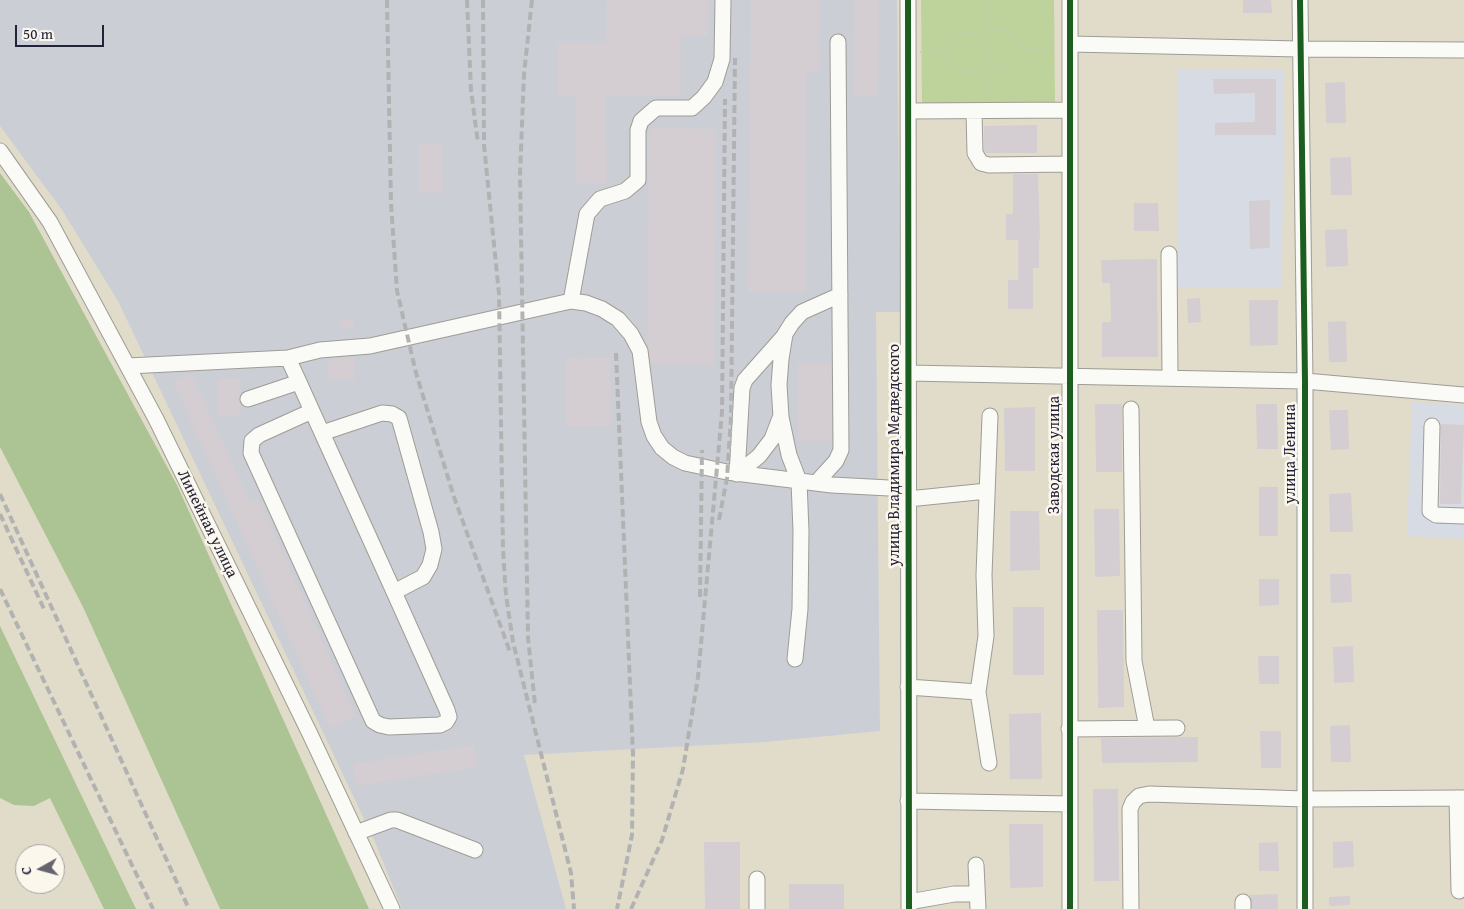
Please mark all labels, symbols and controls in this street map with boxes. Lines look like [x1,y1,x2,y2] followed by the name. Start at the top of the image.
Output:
[18,15,106,47] scale bar
[23,23,53,44] text: 50 m
[885,344,905,566] street label: улица Владимира Медведского
[1045,396,1065,514] street label: Заводская улица
[1281,404,1301,504] street label: улица Ленина
[173,467,241,581] street label: Линейная улица
[15,844,65,894] north arrow
[16,866,37,876] text: С

